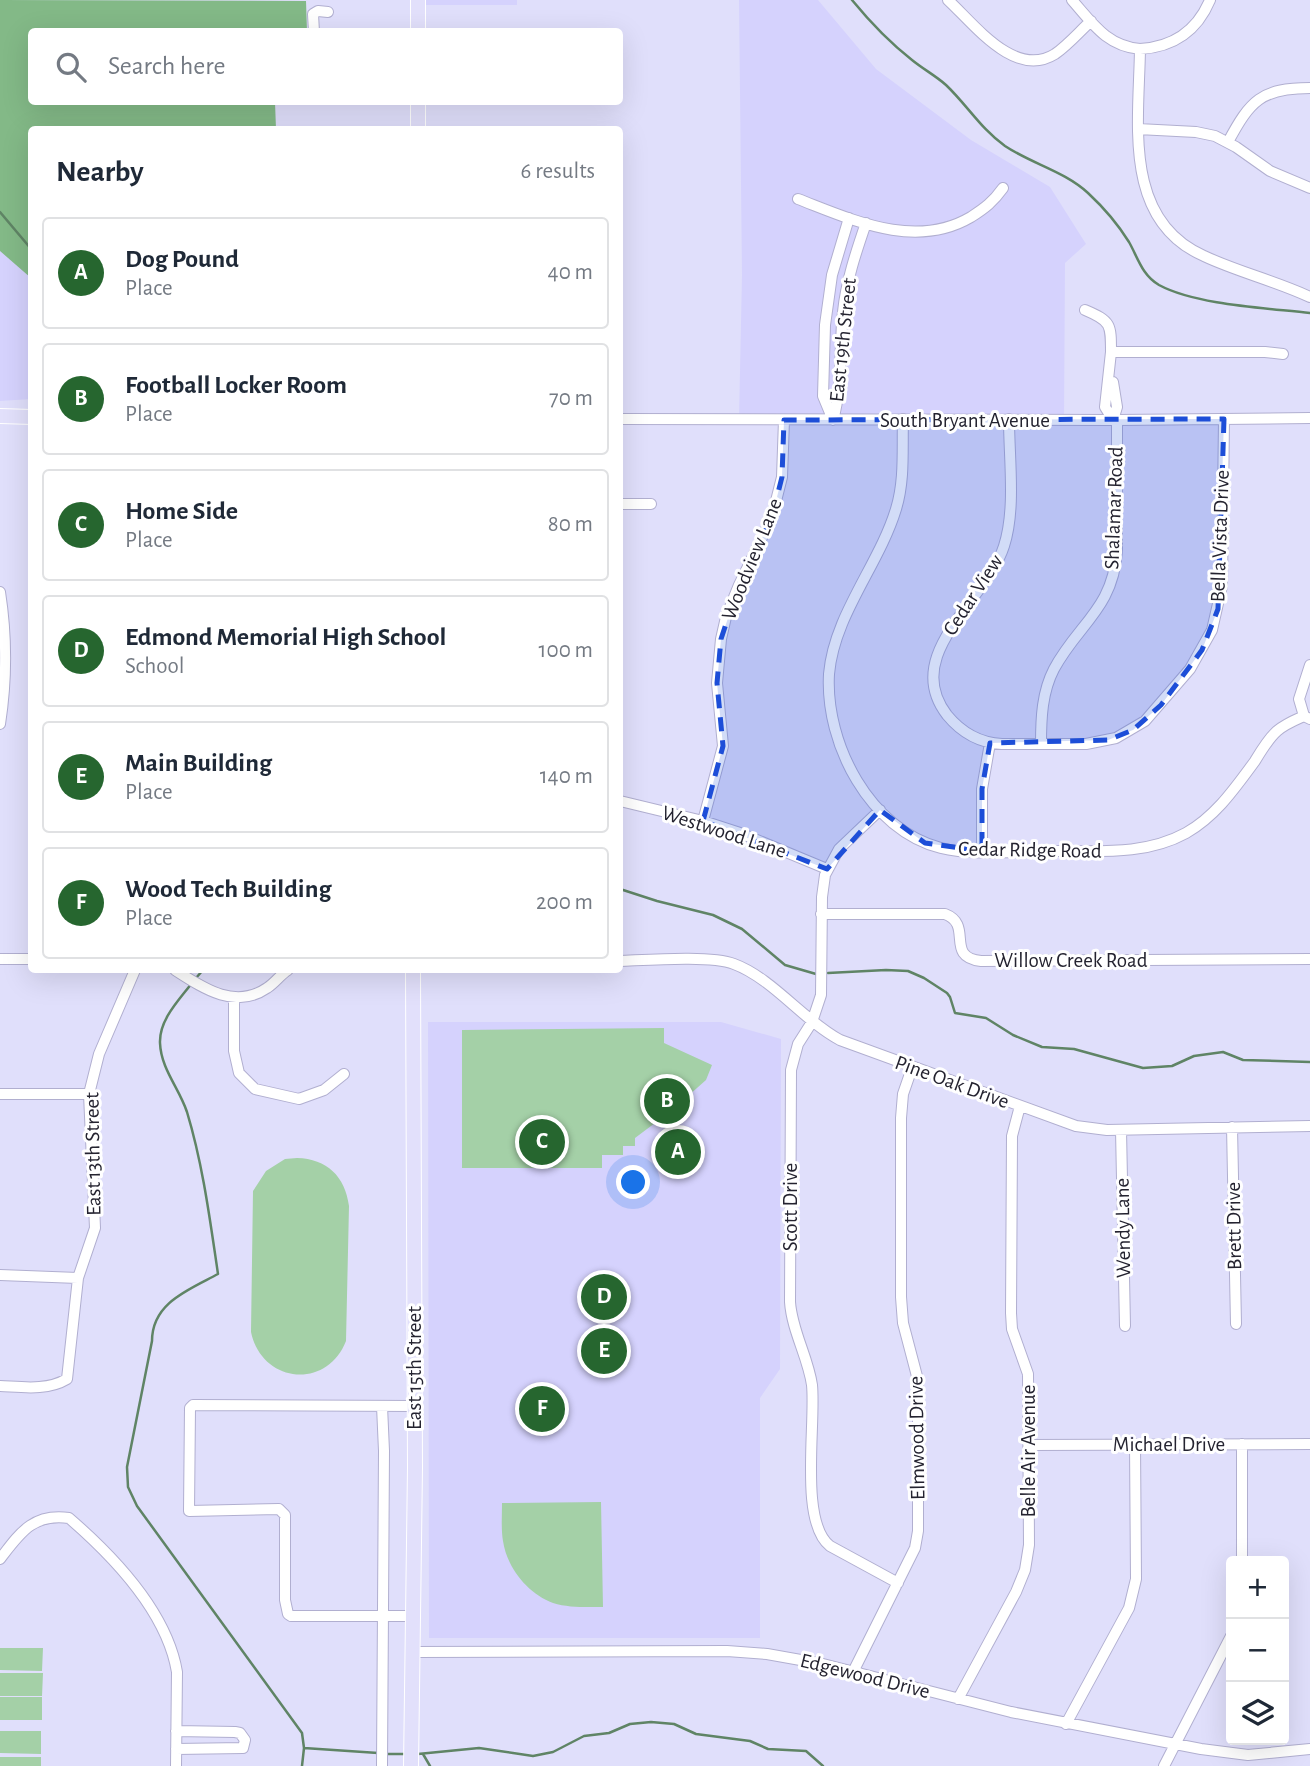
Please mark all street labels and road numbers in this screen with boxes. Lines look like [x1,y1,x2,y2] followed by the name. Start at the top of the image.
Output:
[826,276,860,403] street label: East 19th Street
[880,410,1050,431] street label: South Bryant Avenue
[1101,446,1127,570] street label: Shalamar Road
[1207,469,1233,603] street label: Bella Vista Drive
[718,495,786,623] street label: Woodview Lane
[939,551,1007,639] street label: Cedar View
[659,802,789,862] street label: Westwood Lane
[958,838,1102,862] street label: Cedar Ridge Road
[994,950,1148,971] street label: Willow Creek Road
[892,1052,1012,1112] street label: Pine Oak Drive
[81,1092,105,1216] street label: East 13th Street
[780,1163,801,1251] street label: Scott Drive
[1112,1178,1134,1278] street label: Wendy Lane
[1223,1182,1245,1270] street label: Brett Drive
[404,1306,425,1430] street label: East 15th Street
[905,1376,929,1500] street label: Elmwood Drive
[1018,1385,1039,1517] street label: Belle Air Avenue
[1113,1434,1225,1455] street label: Michael Drive
[798,1650,932,1702] street label: Edgewood Drive

